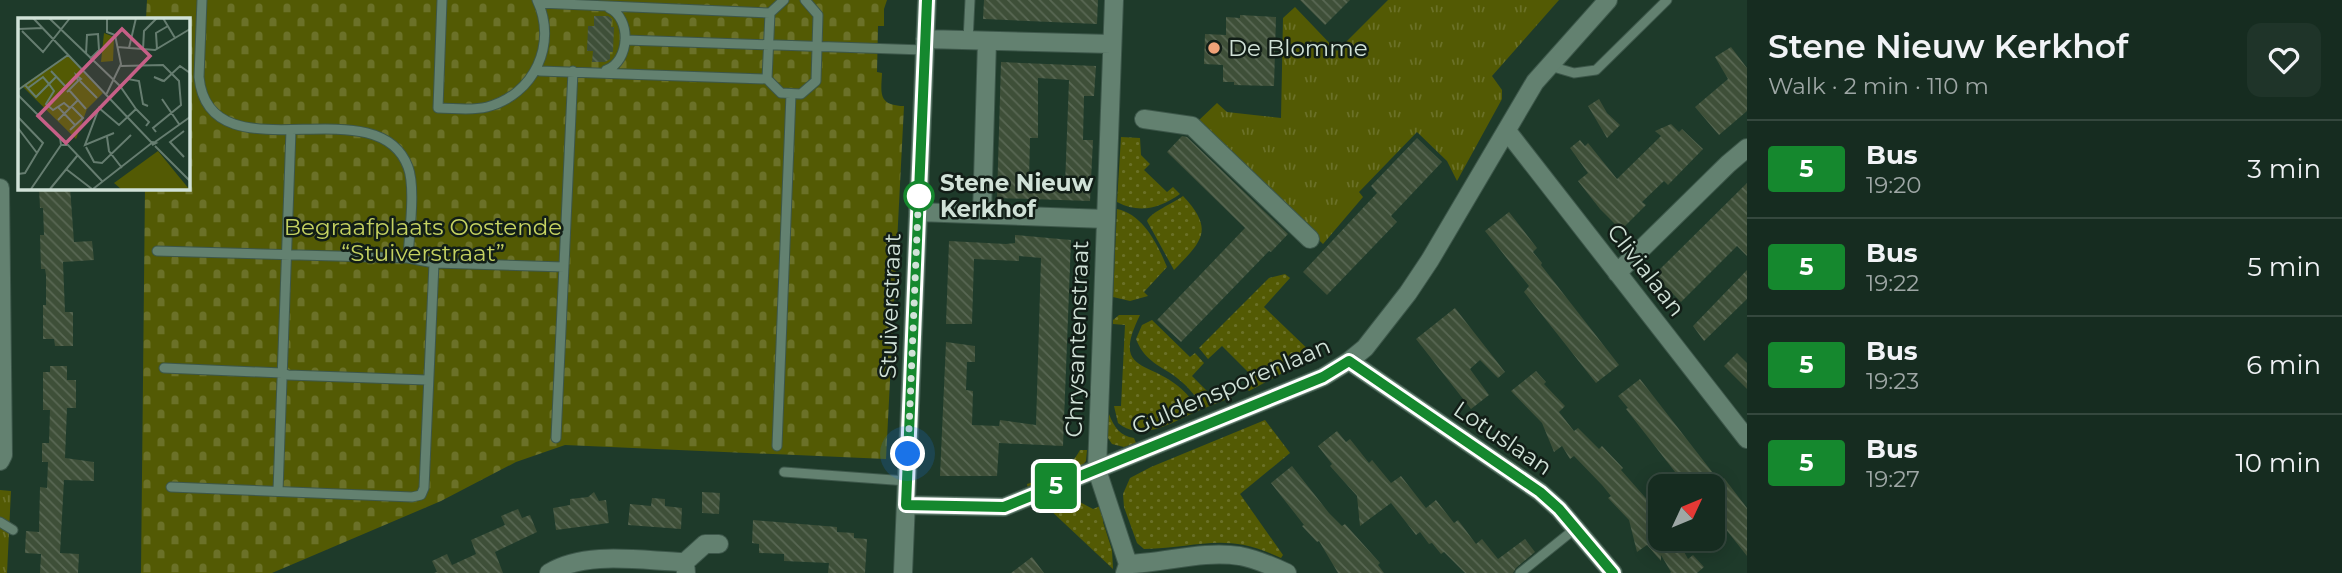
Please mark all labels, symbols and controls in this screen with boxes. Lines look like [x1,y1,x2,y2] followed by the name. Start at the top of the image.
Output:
[18,18,189,189] inset map
[2247,23,2321,97] button: heart
[1768,26,2128,66] text: Stene Nieuw Kerkhof
[1228,34,1368,62] place label: De Blomme
[1206,40,1222,56] marker: De Blomme
[1768,72,1989,100] text: Walk · 2 min · 110 m
[1866,139,1918,171] text: Bus
[2247,153,2321,185] text: 3 min
[1799,154,1814,183] text: 5
[940,169,1094,223] place label: Stene Nieuw Kerkhof
[1866,171,1921,199] text: 19:20
[904,181,934,211] marker: Stene Nieuw Kerkhof
[284,213,562,267] park label: Begraafplaats Oostende “Stuiverstraat”
[1601,218,1691,322] street label: Clivialaan
[873,233,907,379] street label: Stuiverstraat
[1866,237,1918,269] text: Bus
[1060,240,1094,438] street label: Chrysantenstraat
[2247,251,2321,283] text: 5 min
[1799,252,1814,281] text: 5
[1866,269,1919,297] text: 19:22
[1128,332,1334,440] street label: Guldensporenlaan
[1866,335,1918,367] text: Bus
[2246,349,2321,381] text: 6 min
[1799,350,1814,379] text: 5
[1866,367,1919,395] text: 19:23
[1448,395,1558,481] street label: Lotuslaan
[1866,433,1918,465] text: Bus
[890,436,925,471] your location
[2235,447,2321,479] text: 10 min
[1799,448,1814,477] text: 5
[1033,463,1079,509] line badge: 5
[1866,465,1920,493] text: 19:27
[1049,471,1063,500] text: 5
[1648,474,1726,551] north arrow
[1648,474,1725,551] map controls

